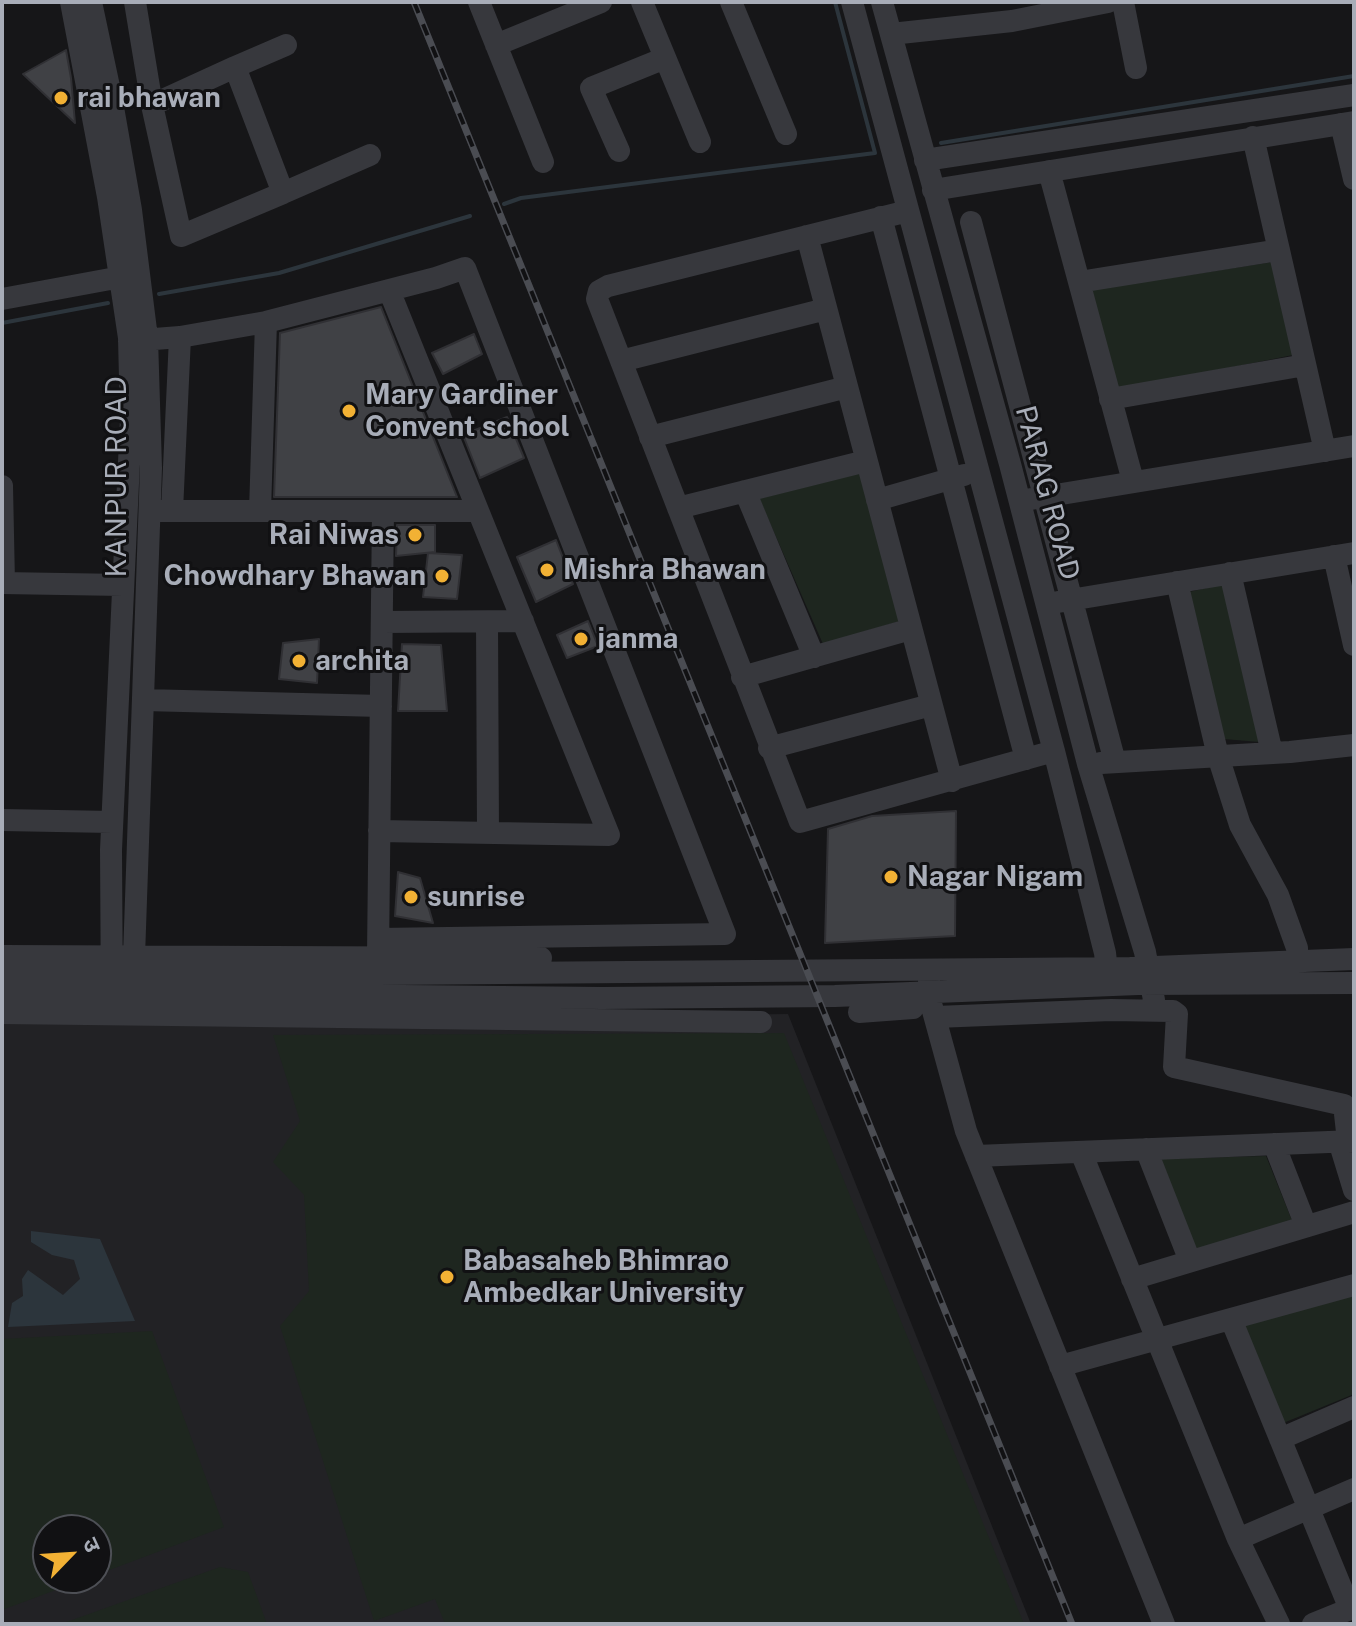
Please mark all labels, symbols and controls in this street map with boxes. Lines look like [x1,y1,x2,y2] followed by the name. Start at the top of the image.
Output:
[77,81,221,115] place label: rai bhawan
[52,89,70,107] marker: rai bhawan
[100,376,134,578] street label: KANPUR ROAD
[365,378,570,444] place label: Mary Gardiner Convent school
[340,402,358,420] marker: Mary Gardiner Convent school
[1008,402,1086,584] street label: PARAG ROAD
[269,518,399,552] place label: Rai Niwas
[406,526,424,544] marker: Rai Niwas
[563,553,766,587] place label: Mishra Bhawan
[163,559,426,593] place label: Chowdhary Bhawan
[538,561,556,579] marker: Mishra Bhawan
[433,567,451,585] marker: Chowdhary Bhawan
[597,622,678,656] place label: janma
[572,630,590,648] marker: janma
[315,644,409,678] place label: archita
[290,652,308,670] marker: archita
[907,860,1083,894] place label: Nagar Nigam
[882,868,900,886] marker: Nagar Nigam
[427,880,525,914] place label: sunrise
[402,888,420,906] marker: sunrise
[463,1244,744,1310] place label: Babasaheb Bhimrao Ambedkar University
[438,1268,456,1286] marker: Babasaheb Bhimrao Ambedkar University
[32,1514,112,1594] north arrow
[77,1533,106,1556] text: उ

